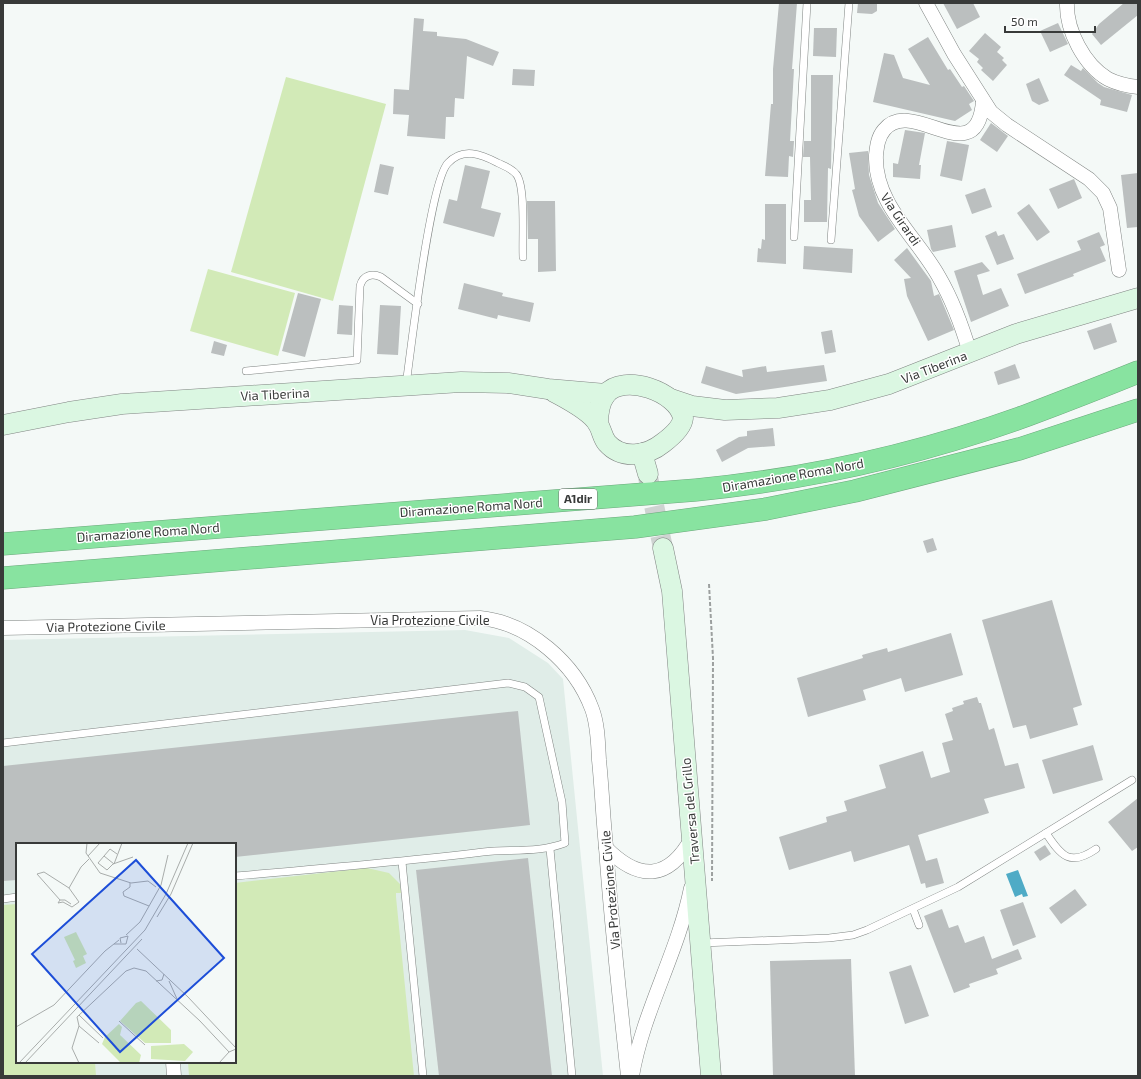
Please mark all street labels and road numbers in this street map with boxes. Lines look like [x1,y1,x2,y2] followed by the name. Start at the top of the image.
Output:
[877,189,925,249] street label: Via Girardi
[899,347,969,387] street label: Via Tiberina
[240,384,310,404] street label: Via Tiberina
[721,455,865,495] street label: Diramazione Roma Nord
[559,489,597,509] road number: A1dir
[399,494,543,520] street label: Diramazione Roma Nord
[76,519,220,545] street label: Diramazione Roma Nord
[370,612,490,628] street label: Via Protezione Civile
[46,617,166,635] street label: Via Protezione Civile
[677,757,703,865] street label: Traversa del Grillo
[597,830,623,950] street label: Via Protezione Civile

